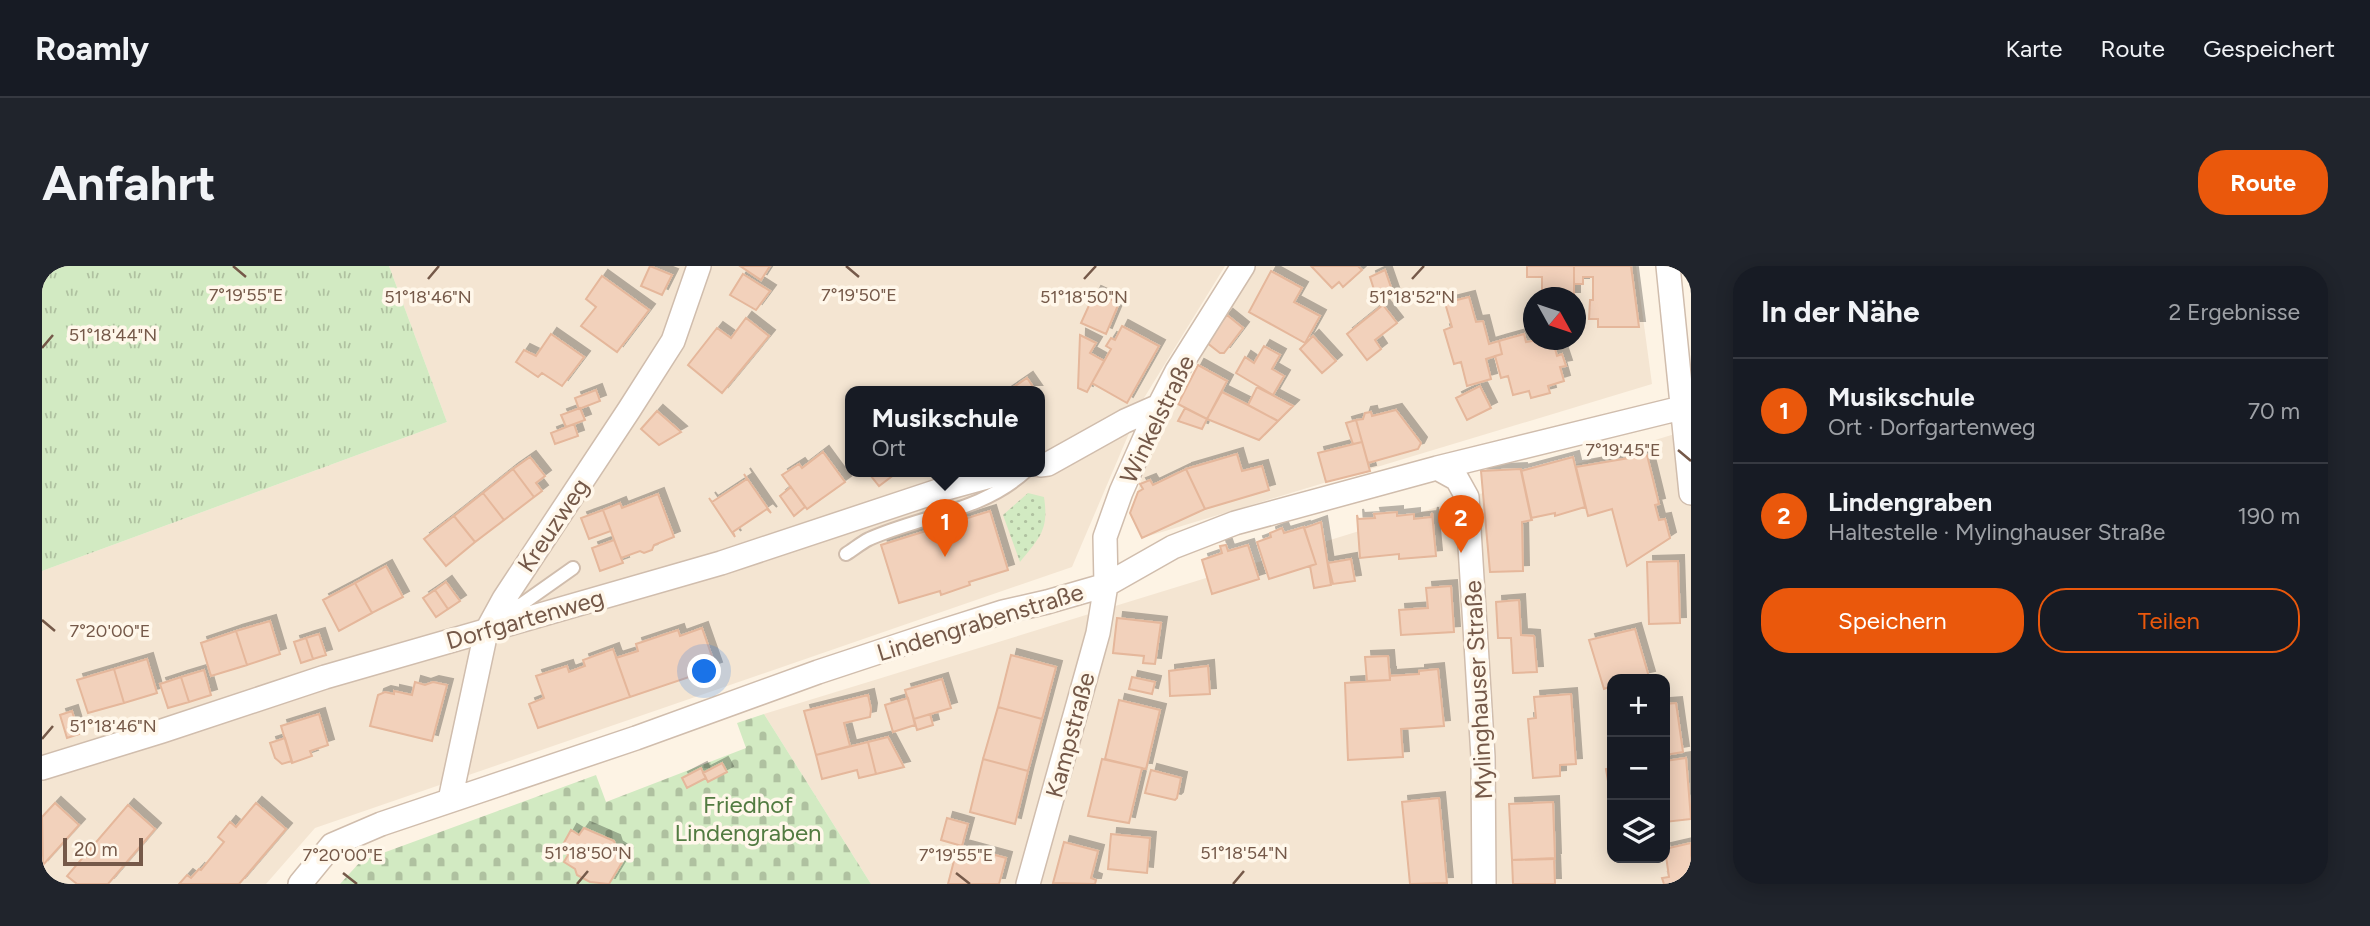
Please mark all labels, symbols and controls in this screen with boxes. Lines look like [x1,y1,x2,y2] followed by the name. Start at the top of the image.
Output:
[35,29,149,68] text: Roamly
[2006,34,2062,63] text: Karte
[2100,34,2165,63] text: Route
[2203,34,2335,63] text: Gespeichert
[2198,150,2328,215] button: Route
[42,153,216,212] text: Anfahrt
[209,284,283,306] text: 7°19'55"E
[821,284,897,306] text: 7°19'50"E
[384,286,472,308] text: 51°18'46"N
[1040,286,1128,308] text: 51°18'50"N
[1369,286,1455,308] text: 51°18'52"N
[1523,287,1586,350] north arrow
[1761,293,1920,330] text: In der Nähe
[2168,298,2300,326] text: 2 Ergebnisse
[69,324,157,346] text: 51°18'44"N
[1113,350,1201,488] street label: Winkelstraße
[1828,381,1975,413] text: Musikschule
[845,386,1045,477] popup
[1779,397,1789,425] text: 1
[2248,397,2300,425] text: 70 m
[872,402,1018,434] text: Musikschule
[1828,413,2036,441] text: Ort · Dorfgartenweg
[872,434,906,462] text: Ort
[1585,439,1661,461] text: 7°19'45"E
[511,473,595,577] street label: Kreuzweg
[1828,486,1992,518] text: Lindengraben
[1438,495,1484,553] pin: 2
[922,499,968,557] pin: 1
[1777,502,1791,530] text: 2
[2237,502,2300,530] text: 190 m
[1828,518,2165,546] text: Haltestelle · Mylinghauser Straße
[873,577,1087,667] street label: Lindengrabenstraße
[1458,580,1498,800] street label: Mylinghauser Straße
[443,583,607,655] street label: Dorfgartenweg
[1761,588,2024,653] button: Speichern
[2038,588,2300,653] button: Teilen
[70,620,151,642] text: 7°20'00"E
[687,654,721,688] your location
[1039,669,1101,801] street label: Kampstraße
[1607,674,1670,863] map controls
[1607,674,1670,737] button: +
[69,715,157,737] text: 51°18'46"N
[1607,737,1670,800] button: −
[675,790,822,847] park label: Friedhof Lindengraben
[1607,800,1670,863] button: layers
[63,835,144,867] scale bar
[74,838,118,861] text: 20 m
[544,842,632,864] text: 51°18'50"N
[1200,842,1288,864] text: 51°18'54"N
[303,844,384,866] text: 7°20'00"E
[919,844,993,866] text: 7°19'55"E

